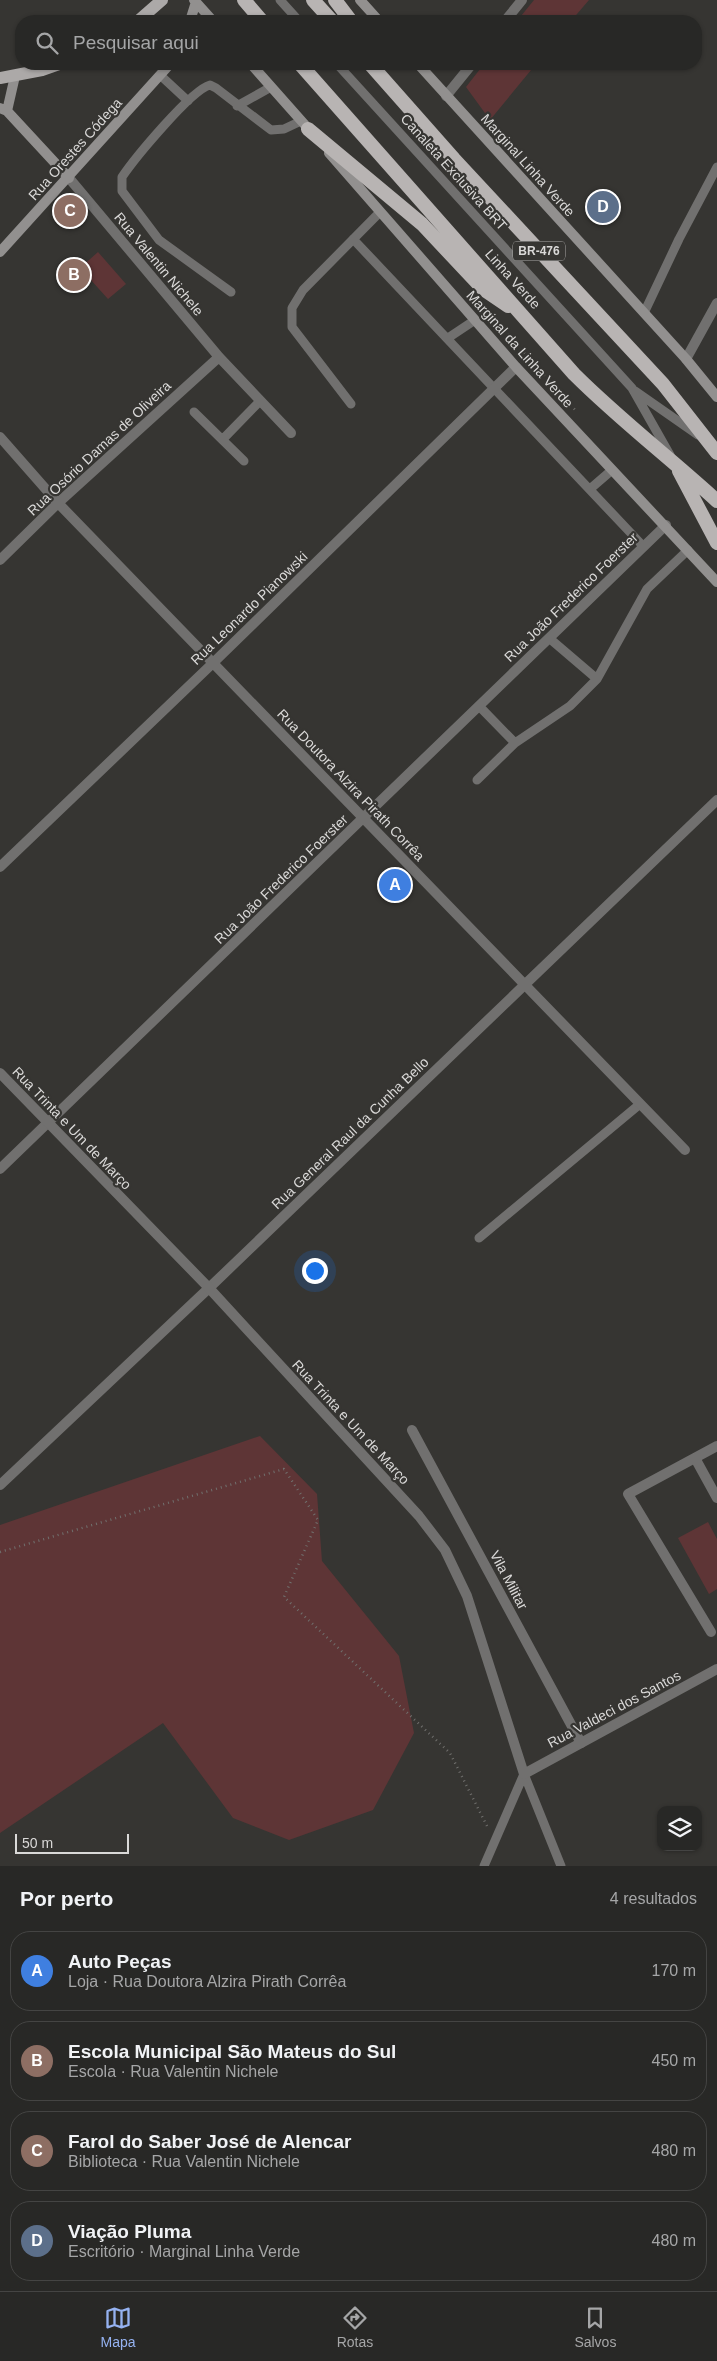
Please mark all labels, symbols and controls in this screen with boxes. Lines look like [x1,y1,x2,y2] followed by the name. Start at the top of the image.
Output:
[15,15,702,70] search box
[33,29,61,57] icon: search
[73,32,199,53] text: Pesquisar aqui
[25,95,125,203] street label: Rua Orestes Códega
[478,110,578,220] street label: Marginal Linha Verde
[398,111,511,234] street label: Canaleta Exclusiva BRT
[587,188,619,226] pin: D
[54,192,86,230] pin: C
[111,209,207,319] street label: Rua Valentin Nichele
[513,242,565,260] road number: BR-476
[482,246,544,312] street label: Linha Verde
[58,256,90,294] pin: B
[463,287,577,411] street label: Marginal da Linha Verde
[24,377,174,519] street label: Rua Osório Damas de Oliveira
[501,529,641,665] street label: Rua João Frederico Foerster
[187,548,311,668] street label: Rua Leonardo Pianowski
[274,706,428,864] street label: Rua Doutora Alzira Pirath Corrêa
[211,811,351,947] street label: Rua João Frederico Foerster
[379,866,411,904] pin: A
[268,1054,432,1212] street label: Rua General Raul da Cunha Bello
[9,1063,135,1193] street label: Rua Trinta e Um de Março
[302,1258,328,1284] your location
[289,1357,413,1488] street label: Rua Trinta e Um de Março
[487,1548,531,1612] street label: Vila Militar
[545,1667,683,1751] street label: Rua Valdeci dos Santos
[657,1806,702,1851] map controls
[657,1806,702,1851] button: layers
[15,1831,129,1854] scale bar
[22,1835,53,1851] text: 50 m
[20,1887,113,1910] text: Por perto
[610,1890,697,1907] text: 4 resultados
[68,1951,171,1972] text: Auto Peças
[31,1962,43,1979] text: A
[652,1962,696,1979] text: 170 m
[68,1973,346,1990] text: Loja · Rua Doutora Alzira Pirath Corrêa
[68,2041,396,2062] text: Escola Municipal São Mateus do Sul
[31,2052,43,2069] text: B
[652,2052,696,2069] text: 450 m
[68,2063,278,2080] text: Escola · Rua Valentin Nichele
[68,2131,351,2152] text: Farol do Saber José de Alencar
[31,2142,43,2159] text: C
[652,2142,696,2159] text: 480 m
[68,2153,300,2170] text: Biblioteca · Rua Valentin Nichele
[68,2221,191,2242] text: Viação Pluma
[31,2232,43,2249] text: D
[652,2232,696,2249] text: 480 m
[68,2243,300,2260] text: Escritório · Marginal Linha Verde
[101,2304,136,2350] tab: Mapa
[337,2304,373,2350] tab: Rotas
[574,2304,616,2350] tab: Salvos

